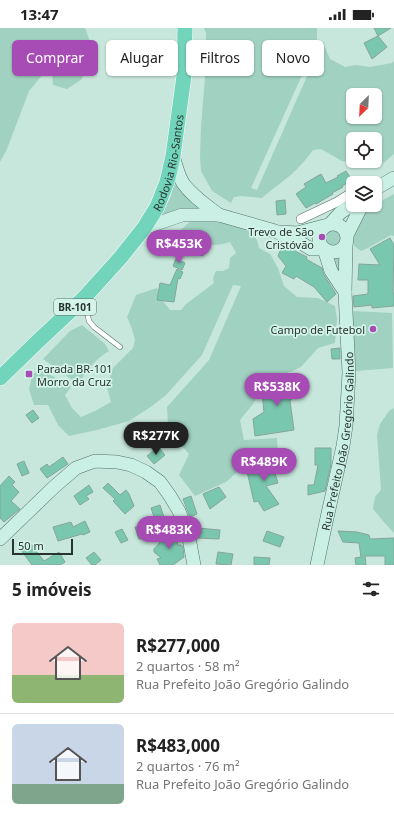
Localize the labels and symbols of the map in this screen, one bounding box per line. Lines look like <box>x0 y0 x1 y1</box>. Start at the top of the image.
north arrow <box>346 88 382 124</box>
street label: Rodovia Rio-Santos <box>149 113 186 214</box>
place label: Trevo de São Cristóvão <box>248 224 314 252</box>
pin: R$453K <box>146 230 212 264</box>
marker: Trevo de São Cristóvão <box>317 232 327 242</box>
road number: BR-101 <box>54 299 96 315</box>
place label: Campo de Futebol <box>271 322 365 337</box>
marker: Campo de Futebol <box>368 324 378 334</box>
street label: Rua Prefeito João Gregório Galindo <box>317 351 357 532</box>
place label: Parada BR-101 Morro da Cruz <box>37 361 113 389</box>
marker: Parada BR-101 Morro da Cruz <box>24 369 34 379</box>
pin: R$538K <box>244 373 310 407</box>
pin: R$277K <box>123 422 189 456</box>
pin: R$489K <box>231 448 297 482</box>
pin: R$483K <box>136 516 202 550</box>
scale bar <box>12 537 73 556</box>

